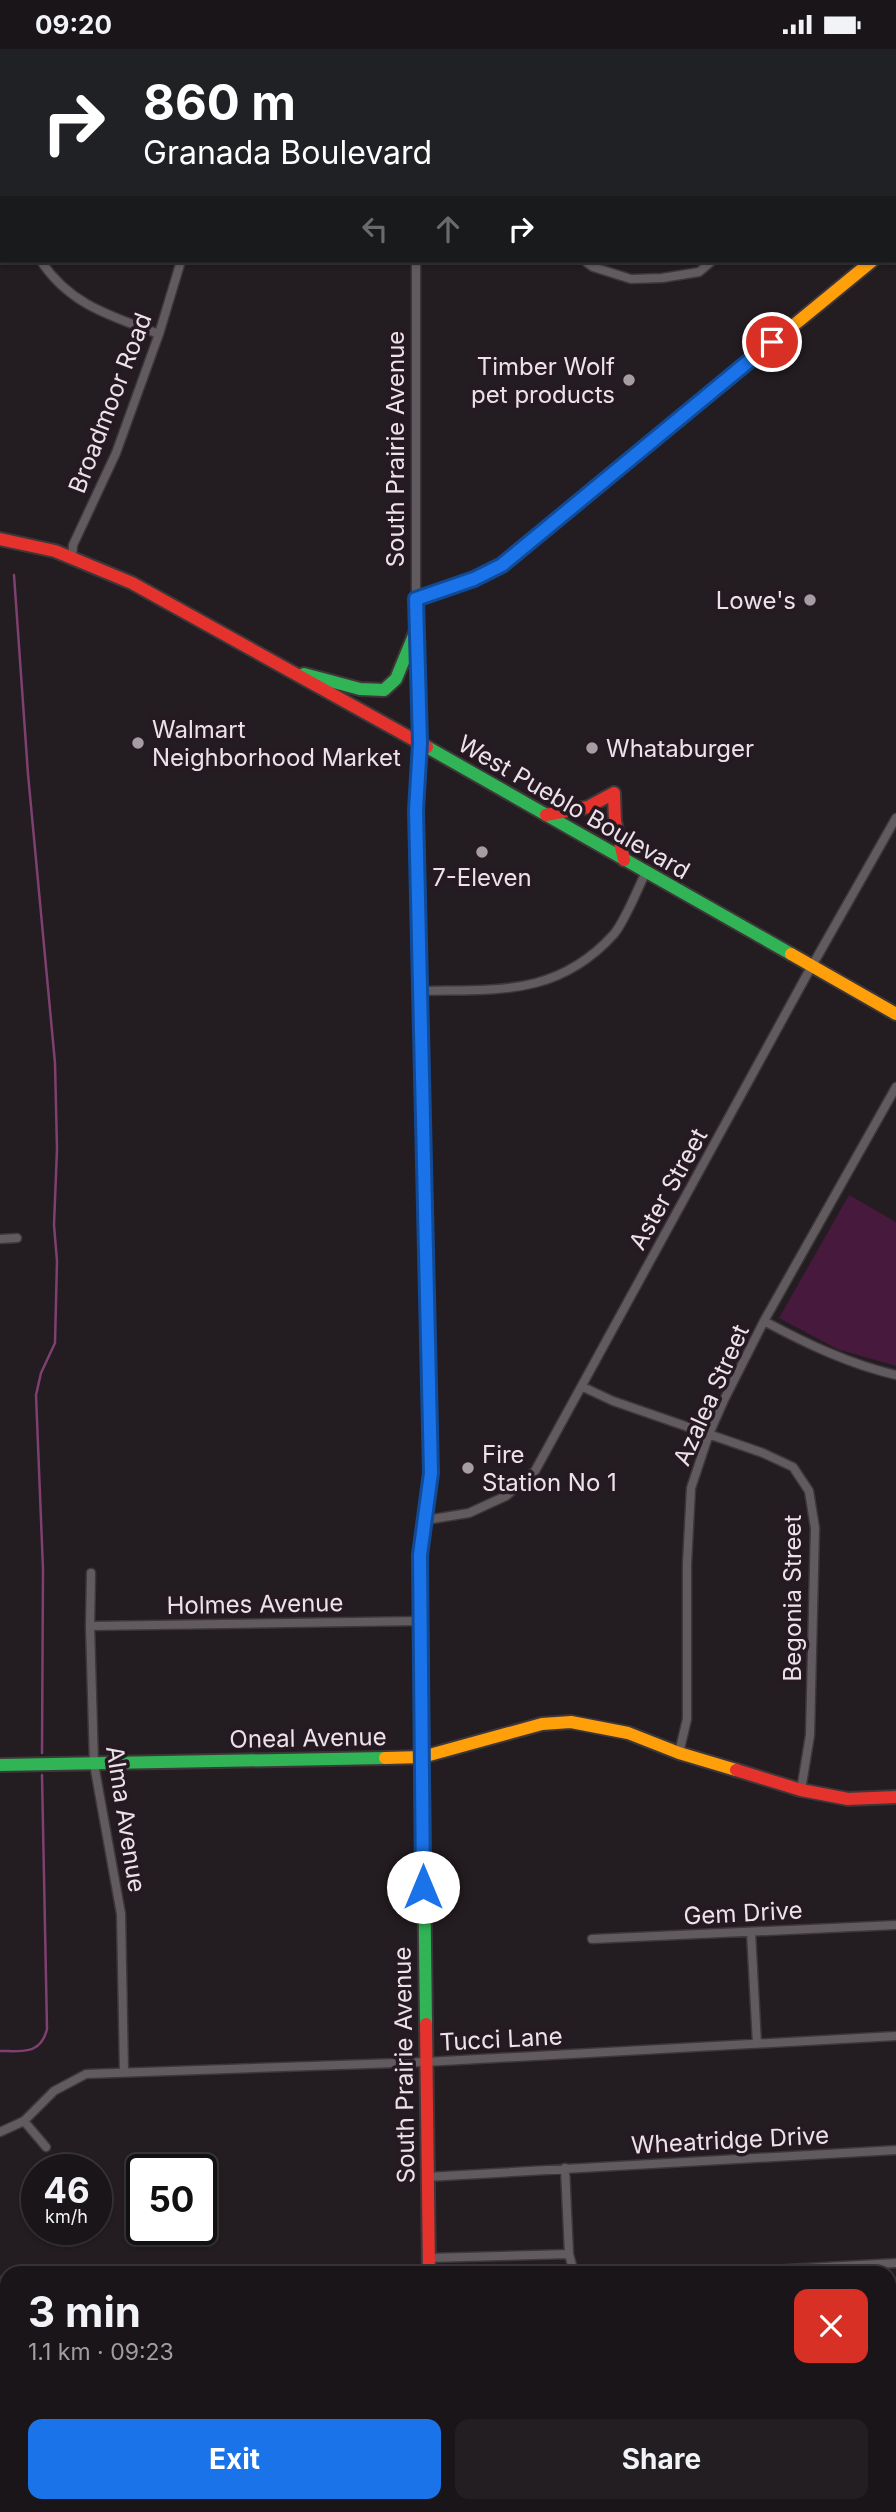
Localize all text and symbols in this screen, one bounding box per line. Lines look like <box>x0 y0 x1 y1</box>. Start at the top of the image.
text: 09:20 <box>35 9 112 40</box>
text: 860 m <box>143 73 296 132</box>
icon: right <box>28 77 119 168</box>
text: Granada Boulevard <box>143 133 432 172</box>
icon: left <box>356 210 394 248</box>
icon: ahead <box>429 210 467 248</box>
icon: right <box>502 210 540 248</box>
street label: Broadmoor Road <box>62 309 158 497</box>
pin <box>742 312 802 372</box>
icon: arrive <box>753 323 791 361</box>
street label: South Prairie Avenue <box>381 331 410 567</box>
place label: Timber Wolf pet products <box>471 352 615 409</box>
marker: Timber Wolf pet products <box>621 372 637 388</box>
place label: Lowe's <box>716 586 796 615</box>
marker: Lowe's <box>802 592 818 608</box>
place label: Walmart Neighborhood Market <box>152 715 401 772</box>
street label: West Pueblo Boulevard <box>453 729 695 885</box>
place label: Whataburger <box>606 734 754 763</box>
marker: Walmart Neighborhood Market <box>130 735 146 751</box>
marker: Whataburger <box>584 740 600 756</box>
marker: 7-Eleven <box>474 844 490 860</box>
place label: 7-Eleven <box>432 863 532 892</box>
street label: Aster Street <box>623 1123 713 1255</box>
street label: Azalea Street <box>667 1320 755 1470</box>
place label: Fire Station No 1 <box>482 1440 617 1497</box>
marker: Fire Station No 1 <box>460 1460 476 1476</box>
street label: Begonia Street <box>778 1514 807 1681</box>
street label: Holmes Avenue <box>166 1588 344 1620</box>
street label: Oneal Avenue <box>229 1722 387 1754</box>
street label: Alma Avenue <box>100 1744 152 1894</box>
position arrow <box>386 1850 460 1924</box>
street label: Gem Drive <box>683 1895 803 1931</box>
street label: South Prairie Avenue <box>387 1946 421 2184</box>
street label: Tucci Lane <box>439 2021 563 2057</box>
street label: Wheatridge Drive <box>630 2120 830 2160</box>
speed limit sign: 50 <box>126 2154 217 2245</box>
text: 46 <box>43 2169 90 2211</box>
text: km/h <box>45 2206 88 2227</box>
text: 3 min <box>28 2286 141 2337</box>
button: close <box>794 2289 868 2363</box>
text: 1.1 km · 09:23 <box>28 2338 174 2366</box>
button: Exit <box>28 2419 441 2499</box>
button: Share <box>455 2419 868 2499</box>

